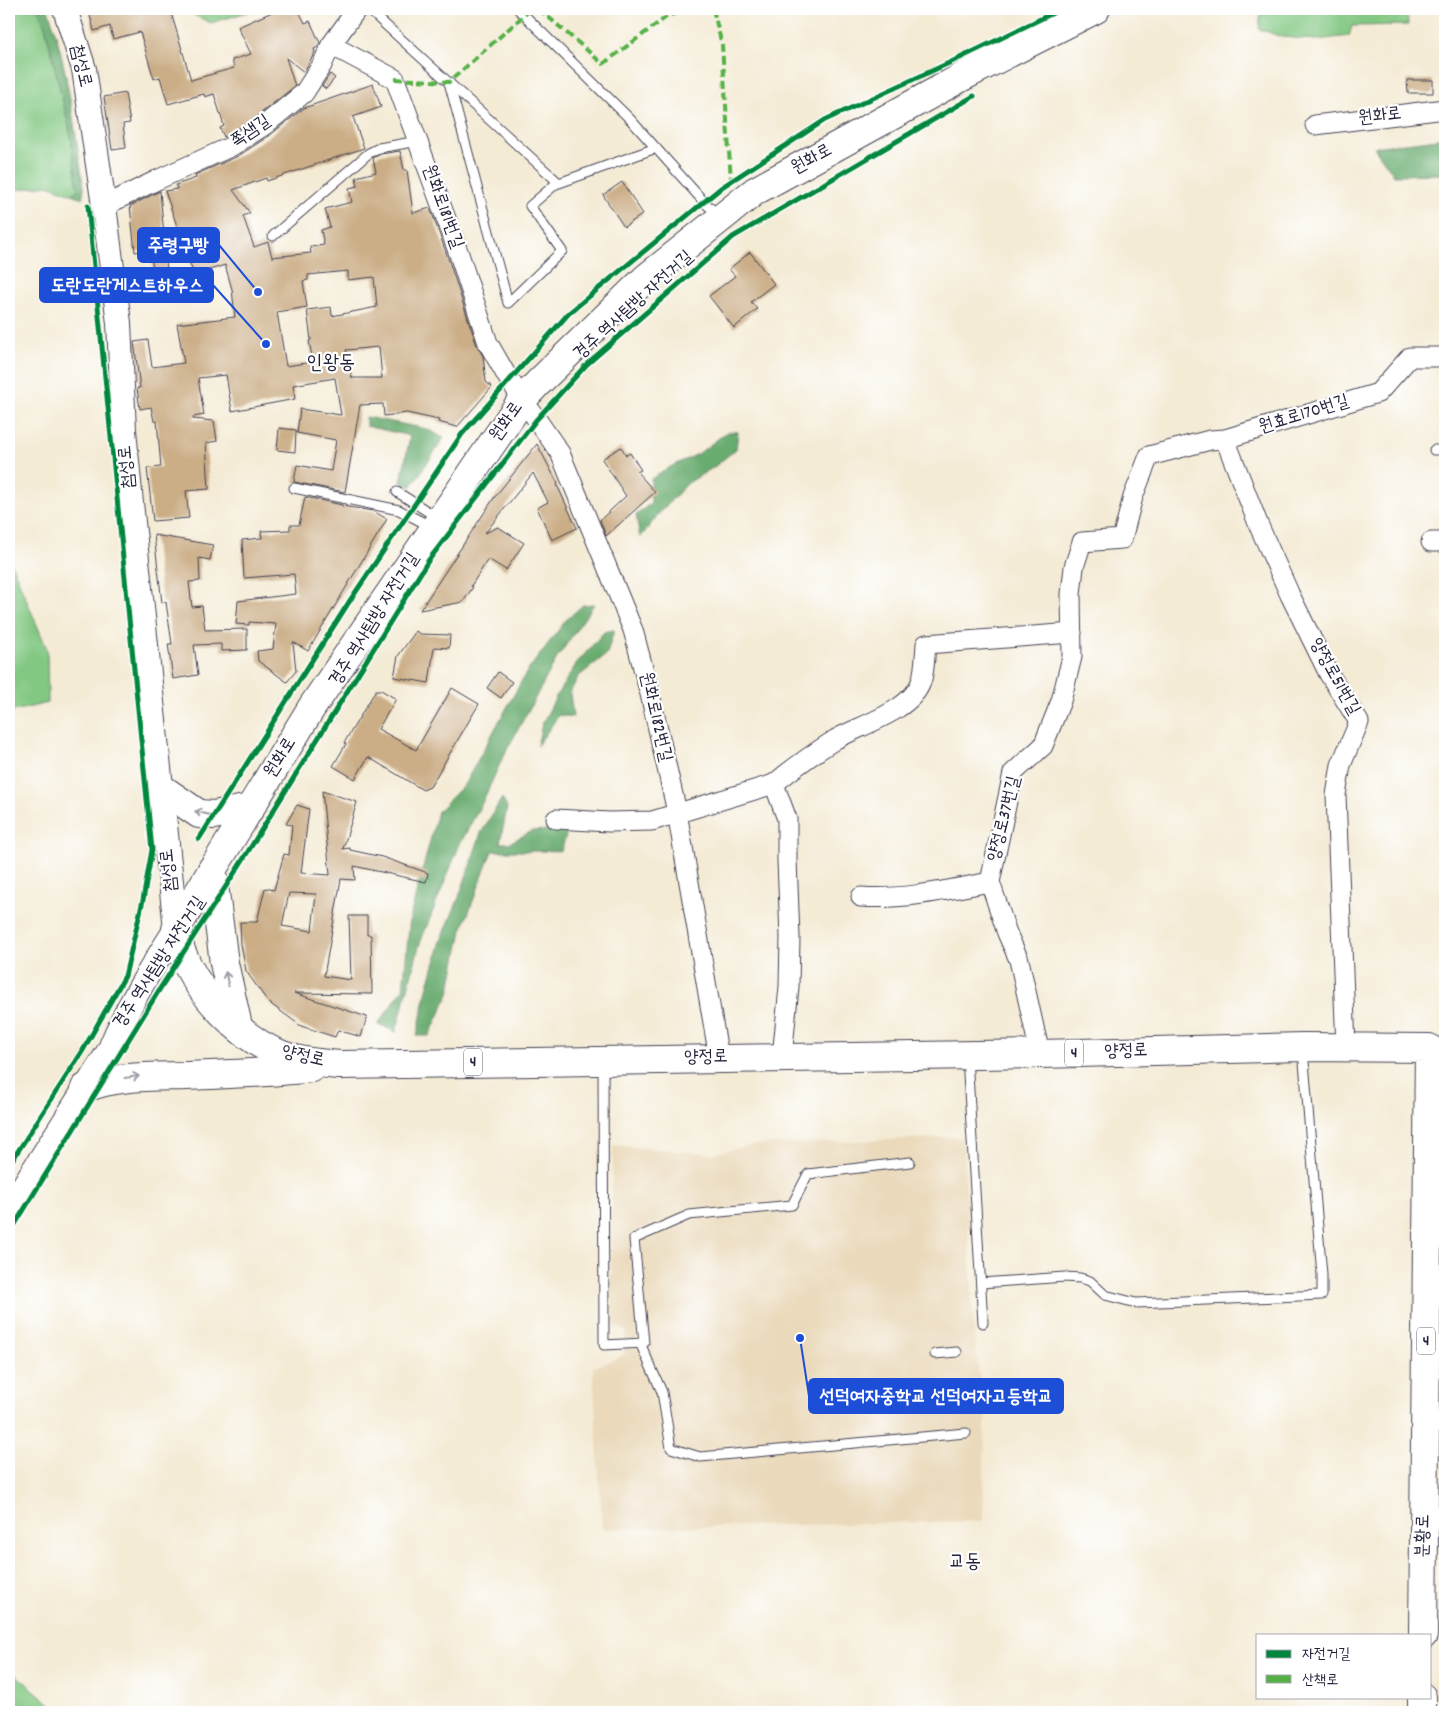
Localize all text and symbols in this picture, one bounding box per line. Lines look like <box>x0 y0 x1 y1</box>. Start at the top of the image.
street label: 첨성로 <box>63 42 97 90</box>
street label: 원화로 <box>1357 102 1403 132</box>
street label: 쪽샘길 <box>226 109 276 155</box>
street label: 원화로 <box>787 139 837 181</box>
street label: 원화로181번길 <box>415 162 469 253</box>
callout: 주령구빵 <box>138 228 219 262</box>
text: 주령구빵 <box>147 234 209 261</box>
street label: 경주 역사탐방 자전거길 <box>569 245 700 367</box>
callout: 도란도란게스트하우스 <box>40 268 213 302</box>
text: 도란도란게스트하우스 <box>51 274 203 301</box>
district label: 인왕동 <box>307 350 355 378</box>
street label: 원효로170번길 <box>1256 389 1353 441</box>
street label: 원화로 <box>484 397 530 447</box>
street label: 첨성로 <box>114 444 142 490</box>
street label: 경주 역사탐방 자전거길 <box>324 548 426 692</box>
street label: 양정로51번길 <box>1303 634 1366 721</box>
street label: 원화로182번길 <box>633 670 678 765</box>
street label: 원화로 <box>259 733 303 783</box>
street label: 양정로37번길 <box>982 773 1028 864</box>
one-way arrow <box>194 808 210 817</box>
street label: 첨성로 <box>155 847 185 893</box>
street label: 경주 역사탐방 자전거길 <box>108 892 212 1034</box>
one-way arrow <box>222 971 231 987</box>
street label: 양정로 <box>1104 1039 1148 1065</box>
street label: 양정로 <box>279 1040 327 1074</box>
road number: 4 <box>1065 1040 1083 1066</box>
street label: 양정로 <box>684 1045 728 1071</box>
road number: 4 <box>464 1048 482 1076</box>
one-way arrow <box>123 1072 139 1082</box>
road number: 4 <box>1417 1328 1435 1354</box>
callout: 선덕여자중학교 선덕여자고등학교 <box>809 1379 1063 1413</box>
text: 선덕여자중학교 선덕여자고등학교 <box>819 1385 1053 1412</box>
street label: 분황로 <box>1411 1514 1437 1558</box>
district label: 교동 <box>949 1549 981 1577</box>
legend <box>1256 1634 1432 1698</box>
text: 자전거길 <box>1302 1644 1350 1666</box>
text: 산책로 <box>1302 1670 1338 1692</box>

